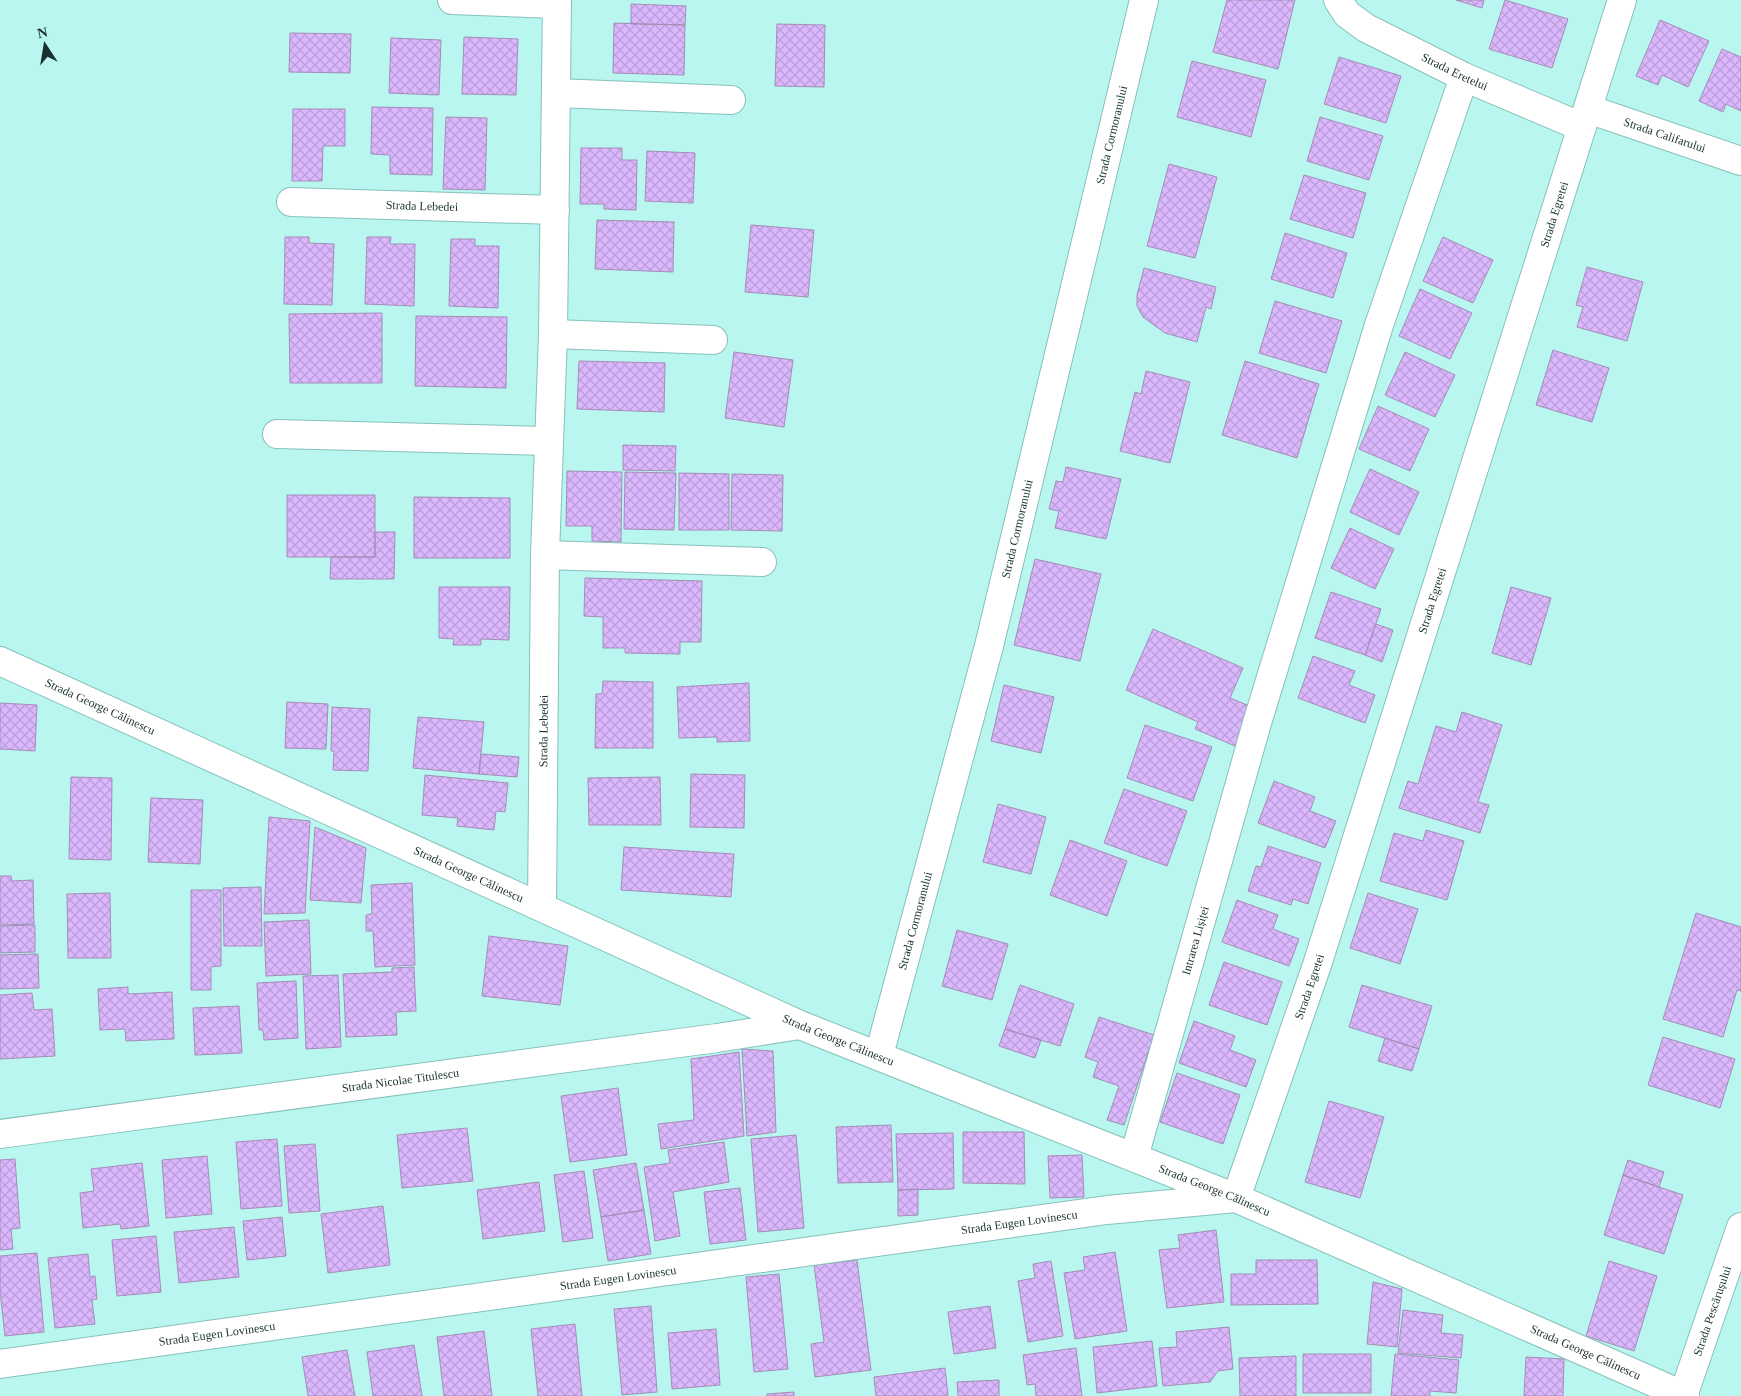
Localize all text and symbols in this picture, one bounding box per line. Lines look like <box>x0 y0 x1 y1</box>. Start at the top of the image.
north arrow <box>20 20 70 70</box>
text: N <box>36 24 49 41</box>
street label: Strada Eretelui <box>1419 50 1490 93</box>
street label: Strada Cormoranului <box>1093 84 1130 186</box>
street label: Strada Califarului <box>1622 115 1708 156</box>
street label: Strada Egretei <box>1537 179 1571 249</box>
street label: Strada Lebedei <box>386 198 459 214</box>
street label: Strada Cormoranului <box>999 477 1036 580</box>
street label: Strada Egretei <box>1415 565 1449 635</box>
street label: Strada George Călinescu <box>43 676 157 738</box>
street label: Strada Lebedei <box>536 694 551 767</box>
street label: Strada George Călinescu <box>412 843 526 905</box>
street label: Strada Cormoranului <box>895 870 935 971</box>
street label: Intrarea Lișiței <box>1179 904 1212 977</box>
street label: Strada Egretei <box>1292 951 1327 1021</box>
street label: Strada George Călinescu <box>780 1011 896 1069</box>
street label: Strada Nicolae Titulescu <box>341 1066 460 1095</box>
street label: Strada George Călinescu <box>1157 1161 1272 1219</box>
street label: Strada Eugen Lovinescu <box>960 1207 1078 1237</box>
street label: Strada Eugen Lovinescu <box>559 1263 677 1293</box>
street label: Strada Pescărușului <box>1690 1263 1734 1358</box>
street label: Strada Eugen Lovinescu <box>158 1319 276 1349</box>
street label: Strada George Călinescu <box>1528 1322 1643 1383</box>

